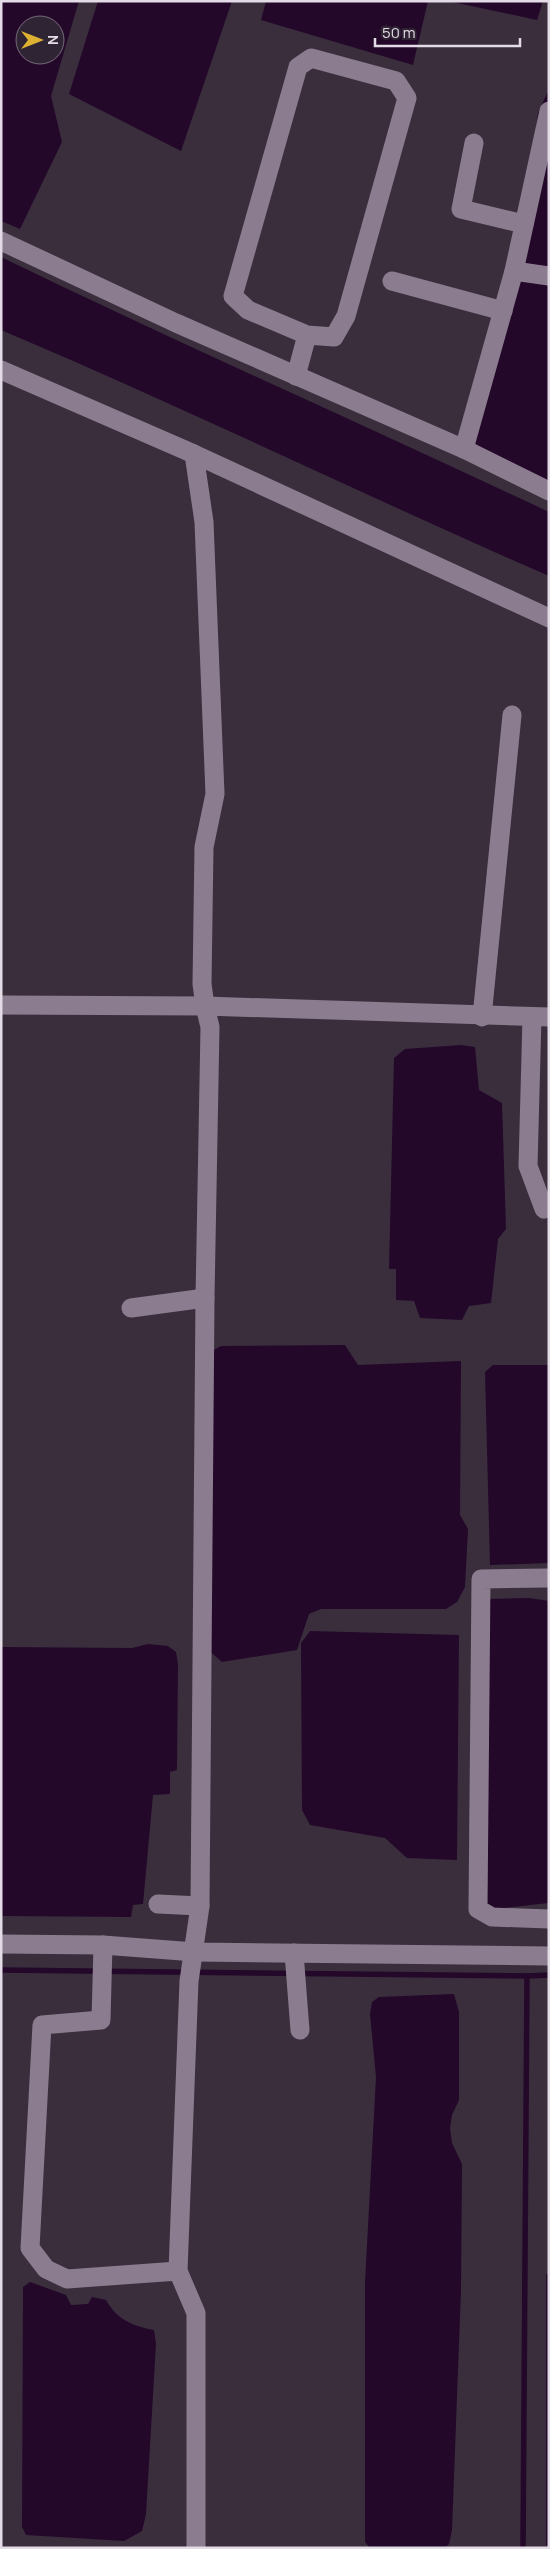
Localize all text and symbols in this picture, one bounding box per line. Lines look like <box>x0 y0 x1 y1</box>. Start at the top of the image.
north arrow <box>15 15 65 65</box>
scale bar <box>375 15 520 47</box>
text: 50 m <box>382 22 416 43</box>
text: N <box>44 35 63 45</box>

